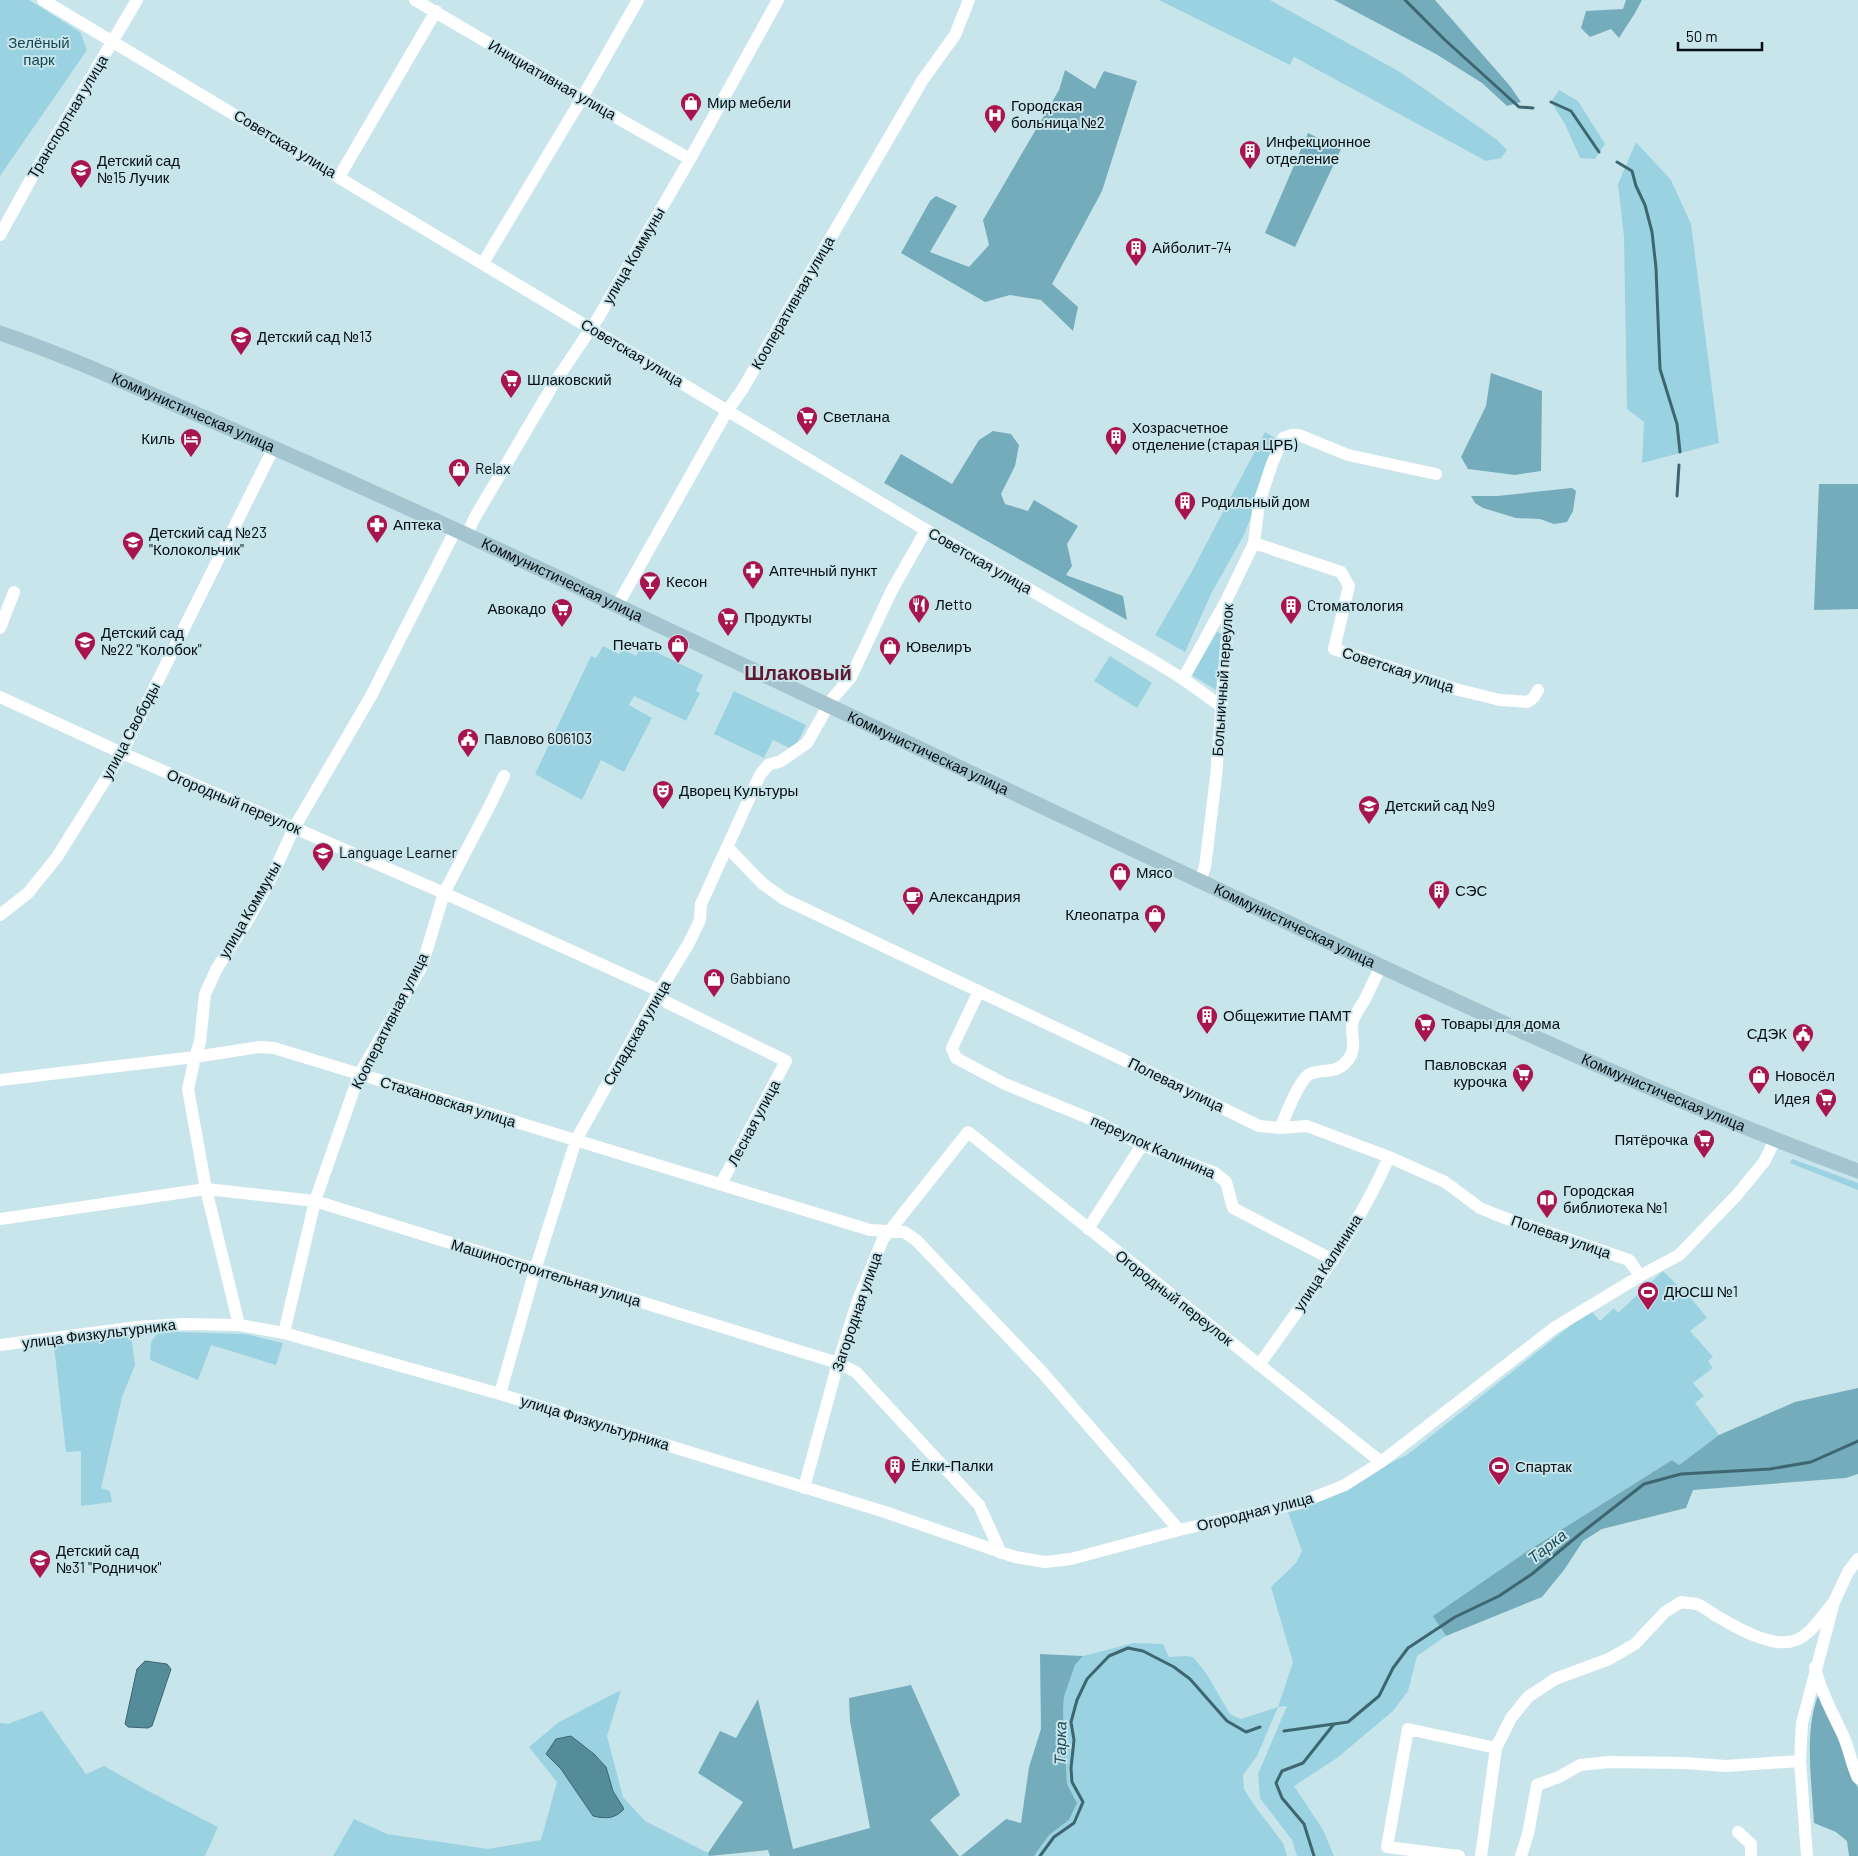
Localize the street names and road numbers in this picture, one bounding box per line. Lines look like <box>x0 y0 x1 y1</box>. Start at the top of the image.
street label: Инициативная улица <box>485 35 620 123</box>
street label: Транспортная улица <box>23 51 112 182</box>
street label: Советская улица <box>231 105 341 181</box>
street label: улица Коммуны <box>598 204 668 307</box>
street label: Кооперативная улица <box>747 232 838 372</box>
street label: Советская улица <box>578 314 688 390</box>
street label: Коммунистическая улица <box>109 368 279 455</box>
street label: Советская улица <box>925 523 1036 597</box>
street label: Коммунистическая улица <box>479 533 647 625</box>
street label: Больничный переулок <box>1208 602 1236 757</box>
street label: Советская улица <box>1340 642 1457 696</box>
street label: улица Свободы <box>97 679 163 782</box>
street label: Коммунистическая улица <box>845 706 1013 798</box>
street label: Огородный переулок <box>164 765 305 838</box>
street label: улица Коммуны <box>214 858 284 961</box>
street label: Коммунистическая улица <box>1211 879 1379 971</box>
street label: Кооперативная улица <box>347 949 432 1092</box>
street label: Складская улица <box>599 976 674 1088</box>
street label: Коммунистическая улица <box>1579 1049 1749 1135</box>
street label: Полевая улица <box>1126 1053 1228 1115</box>
street label: Стахановская улица <box>378 1072 519 1130</box>
street label: Лесная улица <box>723 1076 784 1169</box>
street label: переулок Калинина <box>1088 1111 1219 1182</box>
street label: улица Калинина <box>1289 1210 1365 1314</box>
street label: Полевая улица <box>1509 1211 1614 1262</box>
street label: Машиностроительная улица <box>449 1235 644 1310</box>
street label: Огородный переулок <box>1112 1246 1238 1349</box>
street label: Загородная улица <box>827 1249 885 1374</box>
street label: улица Физкультурника <box>21 1315 177 1351</box>
street label: улица Физкультурника <box>519 1391 673 1453</box>
street label: Огородная улица <box>1195 1488 1315 1534</box>

